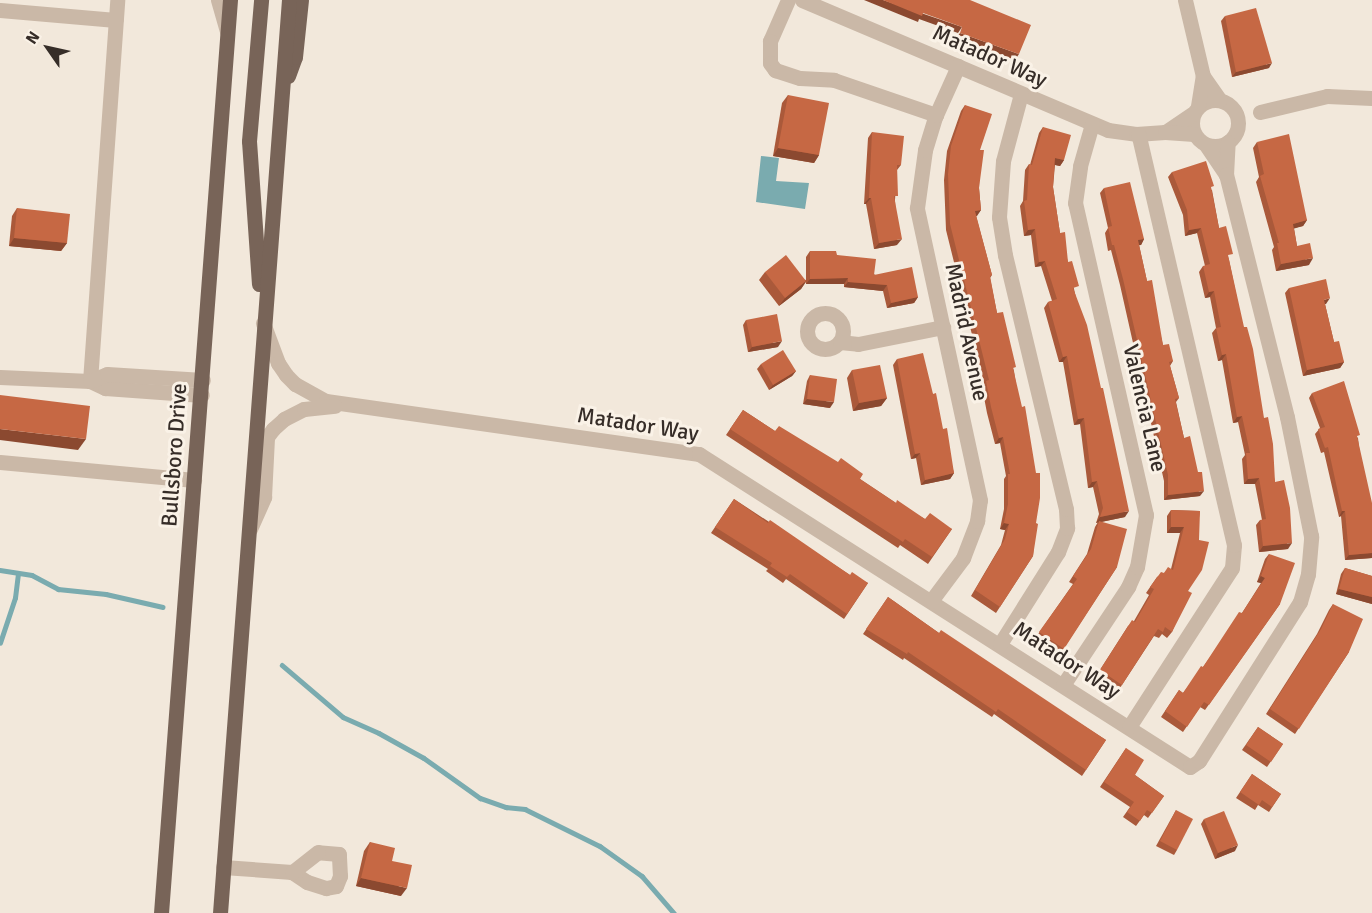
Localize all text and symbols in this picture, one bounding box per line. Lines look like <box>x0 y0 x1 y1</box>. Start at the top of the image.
north arrow <box>18 18 78 78</box>
street label: Matador Way <box>929 19 1051 93</box>
text: N <box>22 28 44 48</box>
street label: Madrid Avenue <box>940 261 994 403</box>
street label: Valencia Lane <box>1117 342 1173 474</box>
street label: Bullsboro Drive <box>156 382 192 528</box>
street label: Matador Way <box>575 401 701 447</box>
street label: Matador Way <box>1008 616 1126 704</box>

